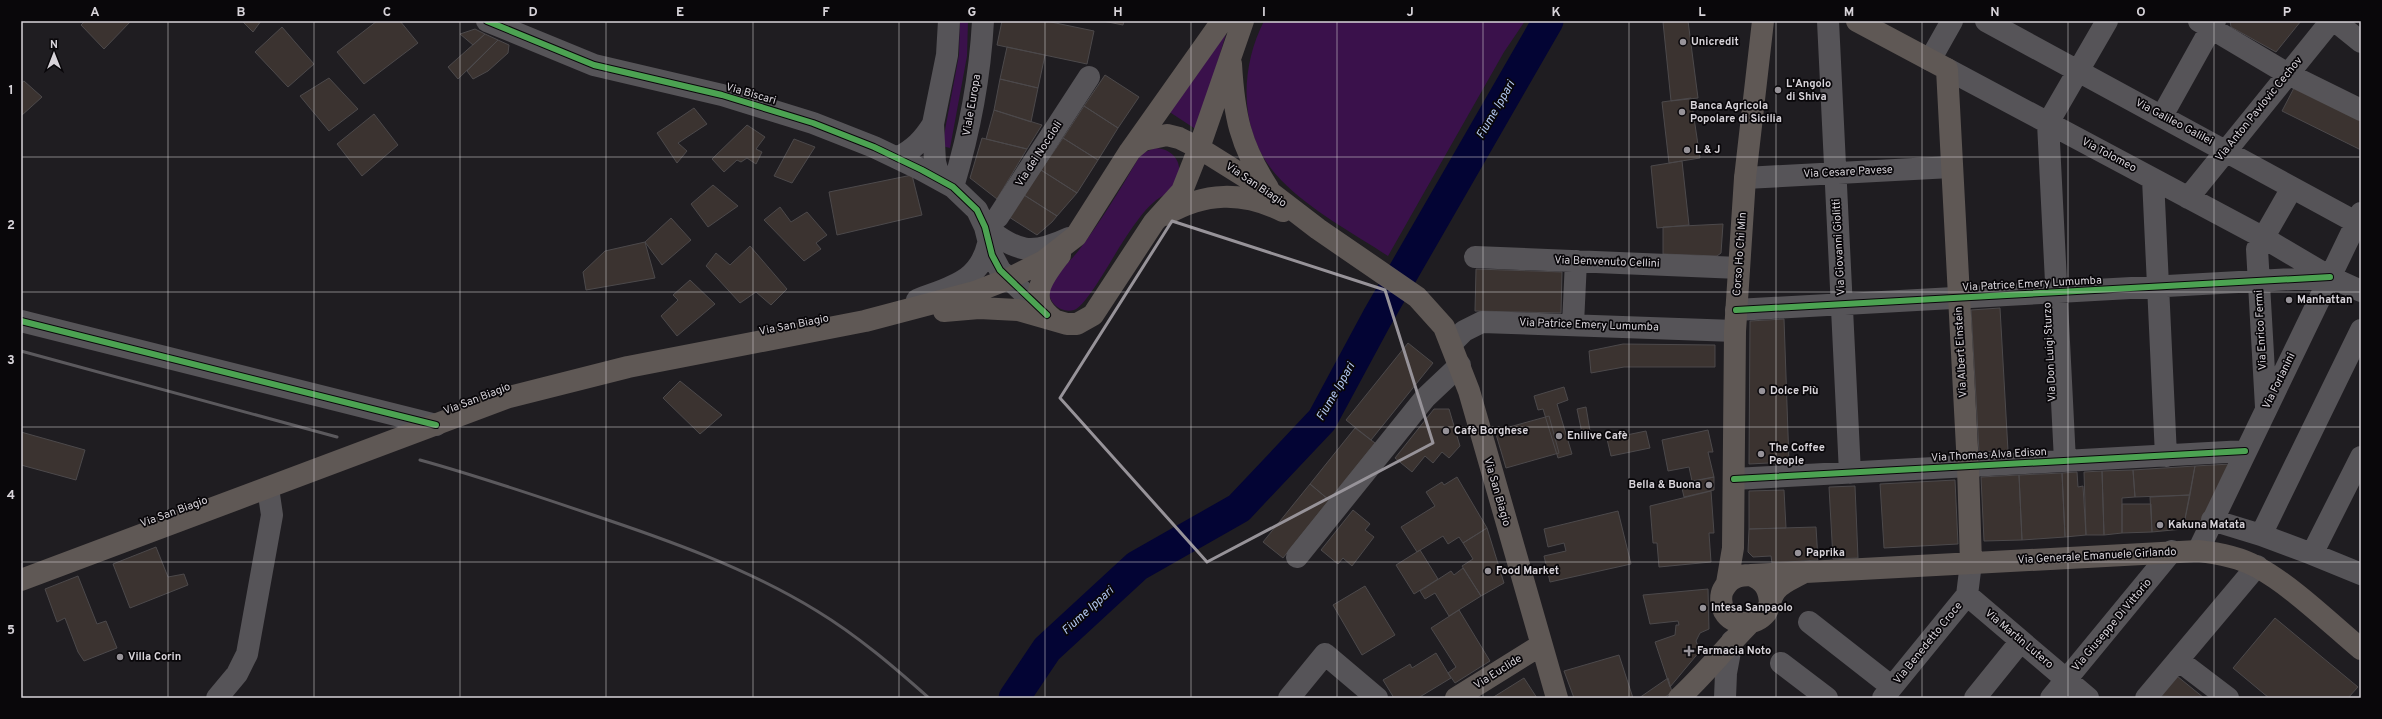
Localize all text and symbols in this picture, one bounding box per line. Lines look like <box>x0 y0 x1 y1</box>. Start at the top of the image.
text: A <box>90 5 100 21</box>
text: B <box>237 5 246 21</box>
text: C <box>383 5 391 21</box>
text: D <box>528 5 538 21</box>
text: E <box>676 5 684 21</box>
text: F <box>822 5 830 21</box>
text: G <box>968 5 977 21</box>
text: H <box>1113 5 1123 21</box>
text: I <box>1262 5 1266 21</box>
text: J <box>1406 5 1414 21</box>
text: K <box>1551 5 1561 21</box>
text: L <box>1698 5 1706 21</box>
text: M <box>1844 5 1854 21</box>
text: N <box>1990 5 2000 21</box>
text: O <box>2136 5 2146 21</box>
text: P <box>2283 5 2292 21</box>
north arrow <box>34 34 74 74</box>
place label: Unicredit <box>1691 35 1739 49</box>
marker: Unicredit <box>1678 37 1688 47</box>
text: N <box>50 38 58 52</box>
street label: Via Anton Pavlovic Cechov <box>2212 54 2306 164</box>
street label: Viale Europa <box>960 73 984 137</box>
water label: Fiume Ippari <box>1473 77 1520 142</box>
place label: L'Angolo di Shiva <box>1786 77 1831 104</box>
street label: Via Biscari <box>724 80 778 108</box>
text: 1 <box>8 83 14 99</box>
marker: L'Angolo di Shiva <box>1773 85 1783 95</box>
street label: Via Galileo Galilei <box>2133 96 2215 148</box>
place label: Banca Agricola Popolare di Sicilia <box>1690 99 1782 126</box>
marker: Banca Agricola Popolare di Sicilia <box>1677 107 1687 117</box>
street label: Via dei Noccioli <box>1013 118 1065 190</box>
street label: Via Tolomeo <box>2079 135 2139 175</box>
place label: L & J <box>1695 143 1720 157</box>
marker: L & J <box>1682 145 1692 155</box>
street label: Via San Biagio <box>1223 159 1289 211</box>
street label: Via Cesare Pavese <box>1803 163 1893 181</box>
street label: Via Giovanni Giolitti <box>1829 198 1849 296</box>
street label: Corso Ho Chi Min <box>1730 212 1750 296</box>
text: 2 <box>7 218 15 234</box>
street label: Via Benvenuto Cellini <box>1554 253 1660 271</box>
street label: Via Patrice Emery Lumumba <box>1962 273 2102 295</box>
street label: Via Enrico Fermi <box>2252 290 2270 370</box>
place label: Manhattan <box>2297 293 2352 307</box>
marker: Manhattan <box>2284 295 2294 305</box>
street label: Via Don Luigi Sturzo <box>2040 302 2060 402</box>
street label: Via Albert Einstein <box>1952 306 1970 398</box>
street label: Via San Biagio <box>758 311 830 339</box>
street label: Via Patrice Emery Lumumba <box>1519 316 1659 334</box>
street label: Via Forlanini <box>2259 351 2299 411</box>
text: 3 <box>7 353 15 369</box>
water label: Fiume Ippari <box>1313 359 1360 424</box>
street label: Via San Biagio <box>441 380 513 418</box>
place label: Dolce Più <box>1770 384 1819 398</box>
marker: Dolce Più <box>1757 386 1767 396</box>
place label: Cafè Borghese <box>1454 424 1528 438</box>
marker: Cafè Borghese <box>1441 426 1451 436</box>
place label: Enilive Cafè <box>1567 429 1628 443</box>
marker: Enilive Cafè <box>1554 431 1564 441</box>
place label: The Coffee People <box>1769 441 1825 468</box>
street label: Via Thomas Alva Edison <box>1931 445 2047 465</box>
marker: The Coffee People <box>1756 449 1766 459</box>
street label: Via San Biagio <box>1481 456 1513 528</box>
place label: Bella & Buona <box>1629 478 1701 492</box>
marker: Bella & Buona <box>1704 480 1714 490</box>
text: 4 <box>7 488 15 504</box>
street label: Via San Biagio <box>138 493 210 531</box>
place label: Kakuna Matata <box>2168 518 2245 532</box>
marker: Kakuna Matata <box>2155 520 2165 530</box>
street label: Via Generale Emanuele Girlando <box>2017 545 2177 567</box>
place label: Paprika <box>1806 546 1845 560</box>
marker: Paprika <box>1793 548 1803 558</box>
place label: Food Market <box>1496 564 1559 578</box>
marker: Food Market <box>1483 566 1493 576</box>
street label: Via Giuseppe Di Vittorio <box>2069 576 2155 674</box>
water label: Fiume Ippari <box>1059 583 1118 639</box>
street label: Via Benedetto Croce <box>1891 599 1966 687</box>
place label: Intesa Sanpaolo <box>1711 601 1793 615</box>
marker: Intesa Sanpaolo <box>1698 603 1708 613</box>
street label: Via Martin Lutero <box>1982 606 2056 672</box>
text: 5 <box>7 623 15 639</box>
place label: Farmacia Noto <box>1697 644 1771 658</box>
marker: Farmacia Noto <box>1684 646 1694 656</box>
place label: Villa Corin <box>128 650 181 664</box>
marker: Villa Corin <box>115 652 125 662</box>
street label: Via Euclide <box>1471 652 1525 692</box>

